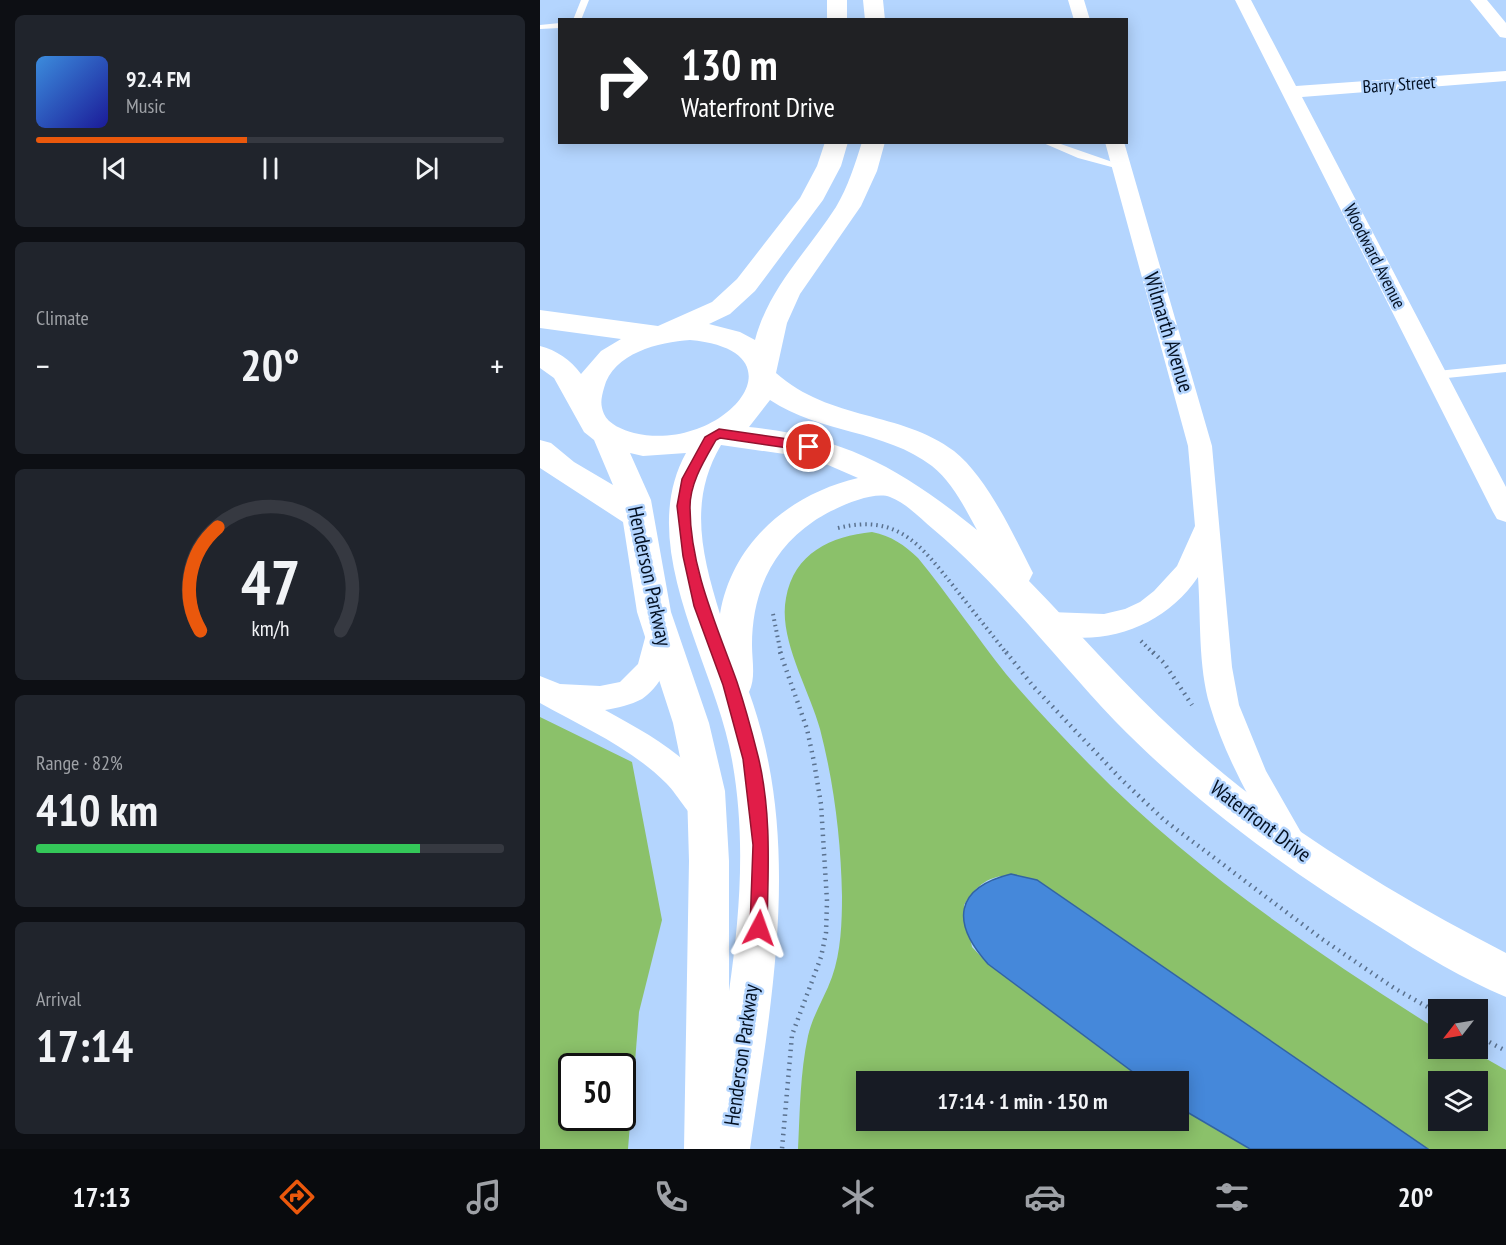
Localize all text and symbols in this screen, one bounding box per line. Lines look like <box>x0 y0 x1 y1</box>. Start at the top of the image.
text: 130 m <box>681 37 778 92</box>
icon: right <box>582 42 660 120</box>
text: 92.4 FM <box>126 65 191 93</box>
street label: Barry Street <box>1362 70 1436 98</box>
text: Waterfront Drive <box>681 90 835 124</box>
text: Music <box>126 93 166 119</box>
icon: previous <box>98 152 131 185</box>
icon: pause <box>254 152 287 185</box>
icon: next <box>410 152 443 185</box>
street label: Woodward Avenue <box>1339 200 1411 312</box>
street label: Wilmarth Avenue <box>1138 269 1200 395</box>
text: Climate <box>36 305 89 331</box>
text: 20° <box>240 335 300 393</box>
text: − <box>36 344 50 387</box>
text: + <box>490 344 504 387</box>
pin <box>783 421 834 472</box>
icon: arrive <box>792 430 825 463</box>
street label: Henderson Parkway <box>622 504 678 649</box>
text: 47 <box>240 542 300 623</box>
text: km/h <box>251 615 289 643</box>
text: Range · 82% <box>36 750 123 776</box>
street label: Waterfront Drive <box>1205 774 1317 868</box>
text: 410 km <box>36 780 158 838</box>
position arrow <box>727 896 791 960</box>
street label: Henderson Parkway <box>718 983 764 1127</box>
text: Arrival <box>36 986 81 1012</box>
north arrow <box>1428 999 1488 1059</box>
map controls <box>1428 999 1488 1131</box>
text: 17:14 <box>36 1016 133 1074</box>
speed limit sign: 50 <box>558 1053 636 1131</box>
button: layers <box>1428 1071 1488 1131</box>
text: 17:14 · 1 min · 150 m <box>937 1087 1108 1115</box>
icon: directions <box>276 1176 318 1218</box>
icon: music <box>463 1176 505 1218</box>
icon: phone <box>650 1176 692 1218</box>
icon: climate <box>837 1176 879 1218</box>
icon: car <box>1024 1176 1066 1218</box>
icon: filters <box>1211 1176 1253 1218</box>
text: 17:13 <box>72 1180 131 1214</box>
text: 20° <box>1398 1180 1433 1214</box>

